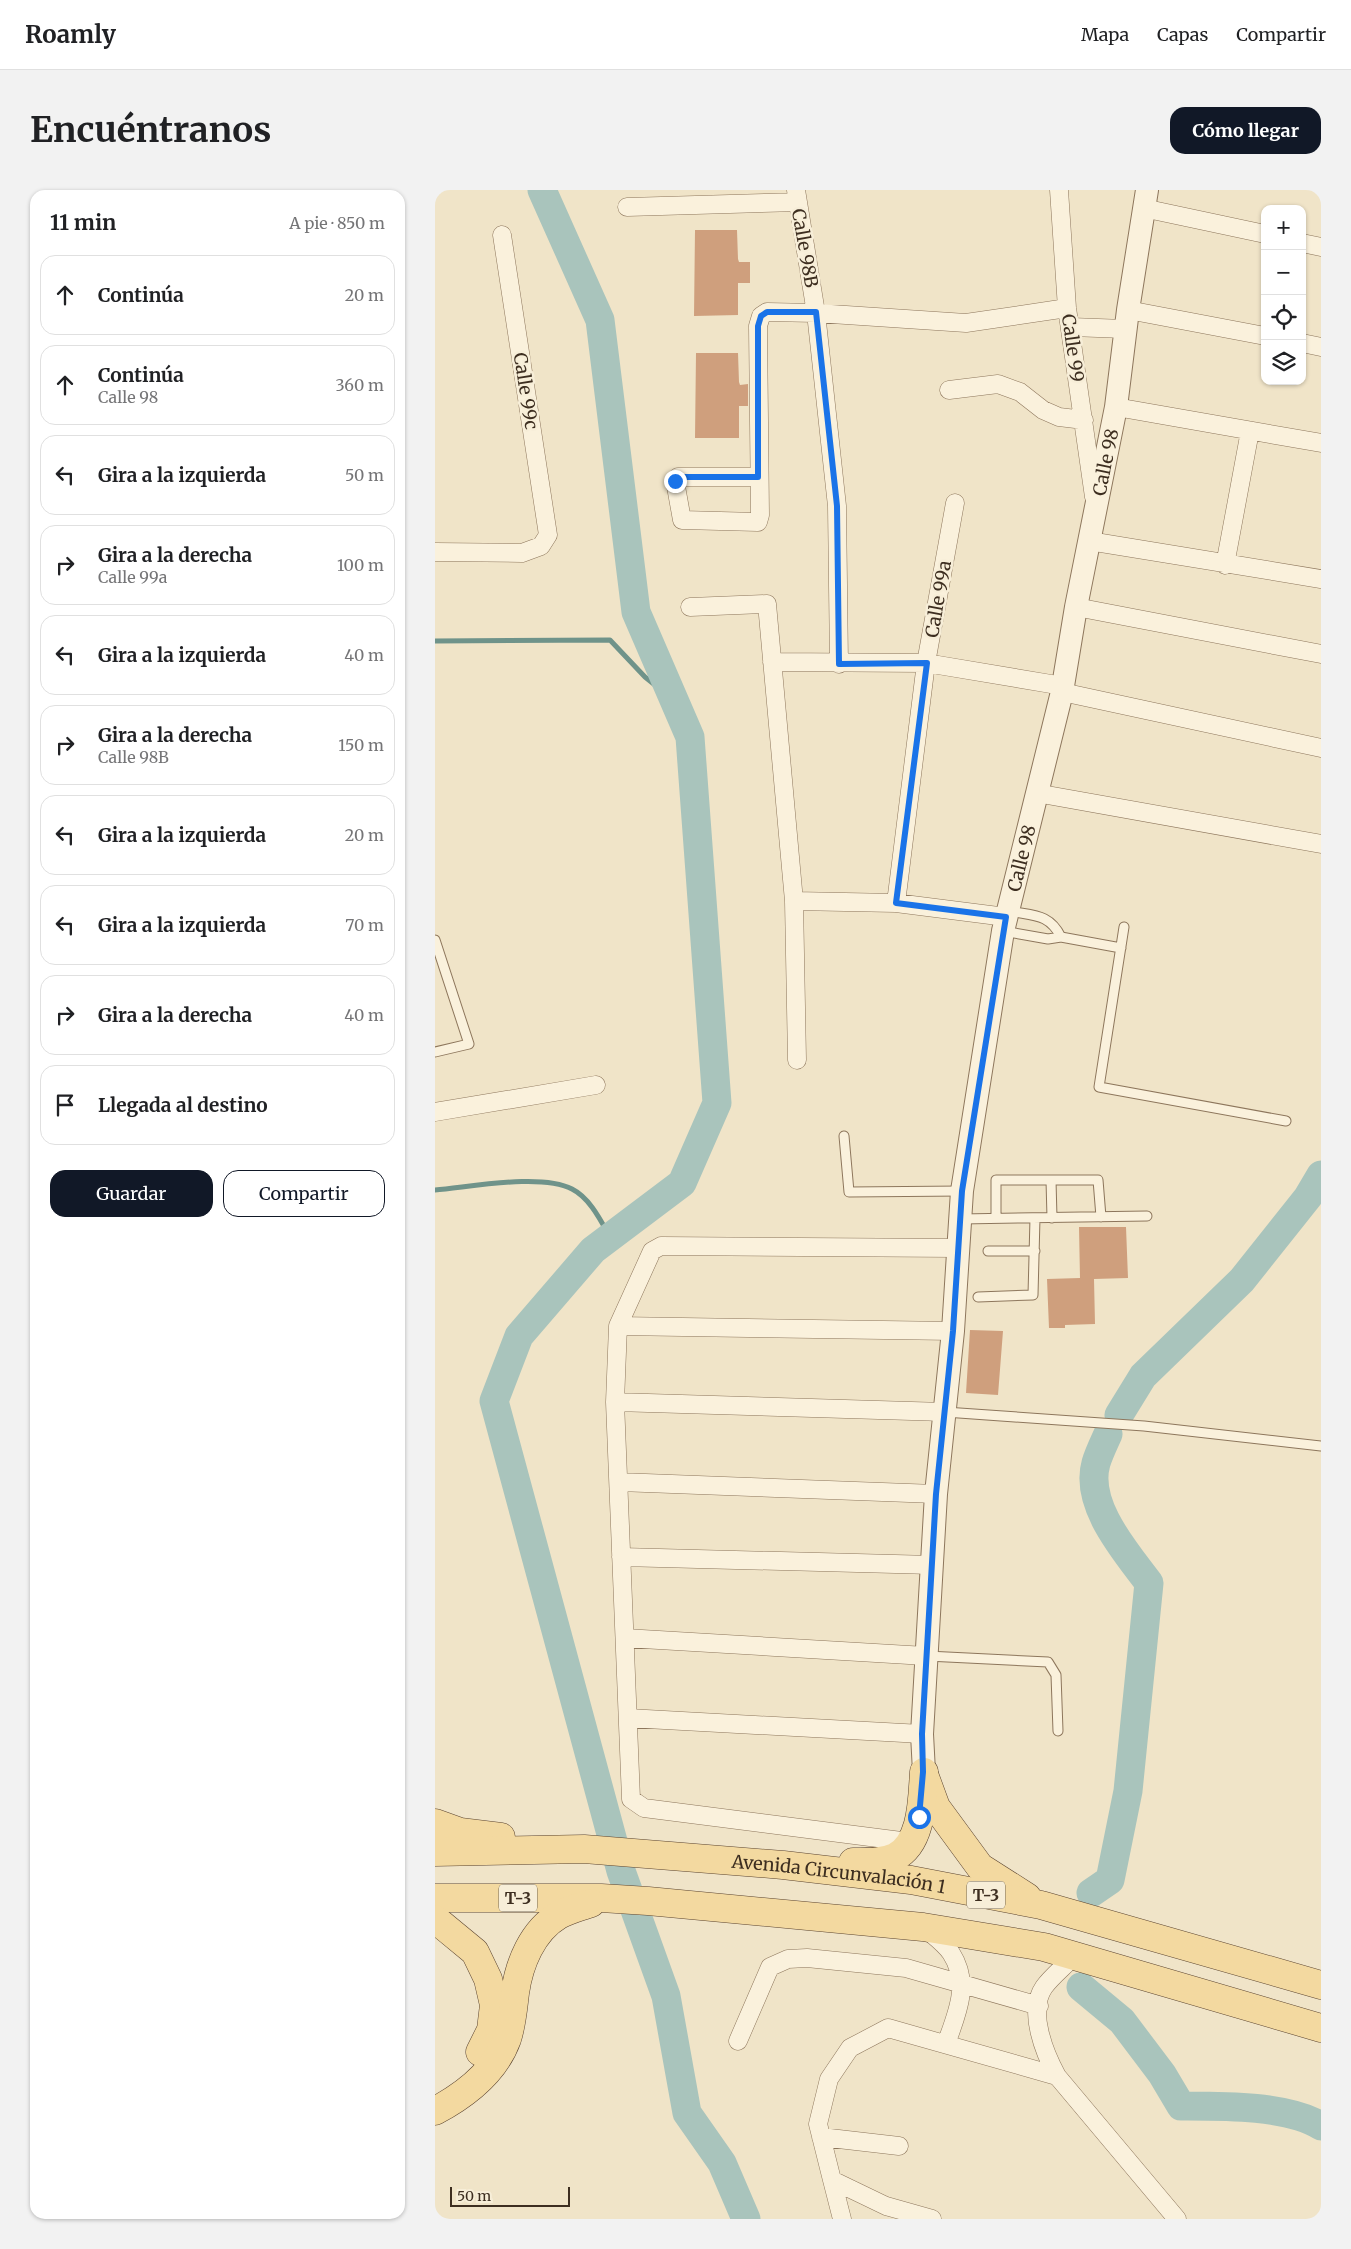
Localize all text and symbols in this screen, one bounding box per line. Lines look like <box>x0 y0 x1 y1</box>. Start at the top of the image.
text: Roamly <box>25 19 116 50</box>
text: Mapa <box>1081 23 1129 46</box>
text: Capas <box>1157 23 1208 46</box>
text: Compartir <box>1236 23 1326 46</box>
button: Cómo llegar <box>1170 107 1321 154</box>
text: Encuéntranos <box>30 108 271 152</box>
map controls <box>1261 205 1306 385</box>
button: + <box>1261 205 1306 250</box>
street label: Calle 98B <box>787 207 823 289</box>
text: 11 min <box>50 209 116 236</box>
text: A pie · 850 m <box>289 213 385 233</box>
button: − <box>1261 250 1306 295</box>
icon: ahead <box>51 281 79 309</box>
text: Continúa <box>98 283 184 307</box>
text: 20 m <box>345 285 384 305</box>
button: locate <box>1261 295 1306 340</box>
street label: Calle 99 <box>1057 313 1089 383</box>
button: layers <box>1261 340 1306 385</box>
street label: Calle 99c <box>509 351 543 431</box>
text: Continúa <box>98 363 184 387</box>
icon: ahead <box>51 371 79 399</box>
text: 360 m <box>335 375 384 395</box>
text: Calle 98 <box>98 387 158 407</box>
street label: Calle 98 <box>1087 427 1123 498</box>
icon: left <box>51 461 79 489</box>
text: Gira a la izquierda <box>98 463 266 487</box>
text: 50 m <box>345 465 384 485</box>
route end <box>664 470 687 493</box>
text: Gira a la derecha <box>98 543 252 567</box>
icon: right <box>51 551 79 579</box>
text: 100 m <box>337 555 384 575</box>
street label: Calle 99a <box>920 558 956 639</box>
text: Calle 99a <box>98 567 167 587</box>
icon: left <box>51 641 79 669</box>
text: Gira a la izquierda <box>98 643 266 667</box>
text: 40 m <box>344 645 384 665</box>
text: Gira a la derecha <box>98 723 252 747</box>
icon: right <box>51 731 79 759</box>
text: 150 m <box>338 735 384 755</box>
text: Calle 98B <box>98 747 169 767</box>
icon: left <box>51 821 79 849</box>
street label: Calle 98 <box>1002 822 1040 894</box>
text: Gira a la izquierda <box>98 823 266 847</box>
text: 20 m <box>345 825 384 845</box>
icon: left <box>51 911 79 939</box>
text: Gira a la izquierda <box>98 913 266 937</box>
text: 70 m <box>345 915 384 935</box>
icon: right <box>51 1001 79 1029</box>
text: Gira a la derecha <box>98 1003 252 1027</box>
text: 40 m <box>344 1005 384 1025</box>
icon: arrive <box>51 1091 79 1119</box>
text: Llegada al destino <box>98 1093 268 1117</box>
button: Guardar <box>50 1170 213 1217</box>
button: Compartir <box>223 1170 385 1217</box>
route start <box>908 1806 931 1829</box>
street label: Avenida Circunvalación 1 <box>730 1849 948 1898</box>
road number: T-3 <box>967 1882 1005 1908</box>
road number: T-3 <box>499 1885 537 1912</box>
scale bar <box>450 2184 570 2207</box>
text: 50 m <box>457 2187 491 2205</box>

